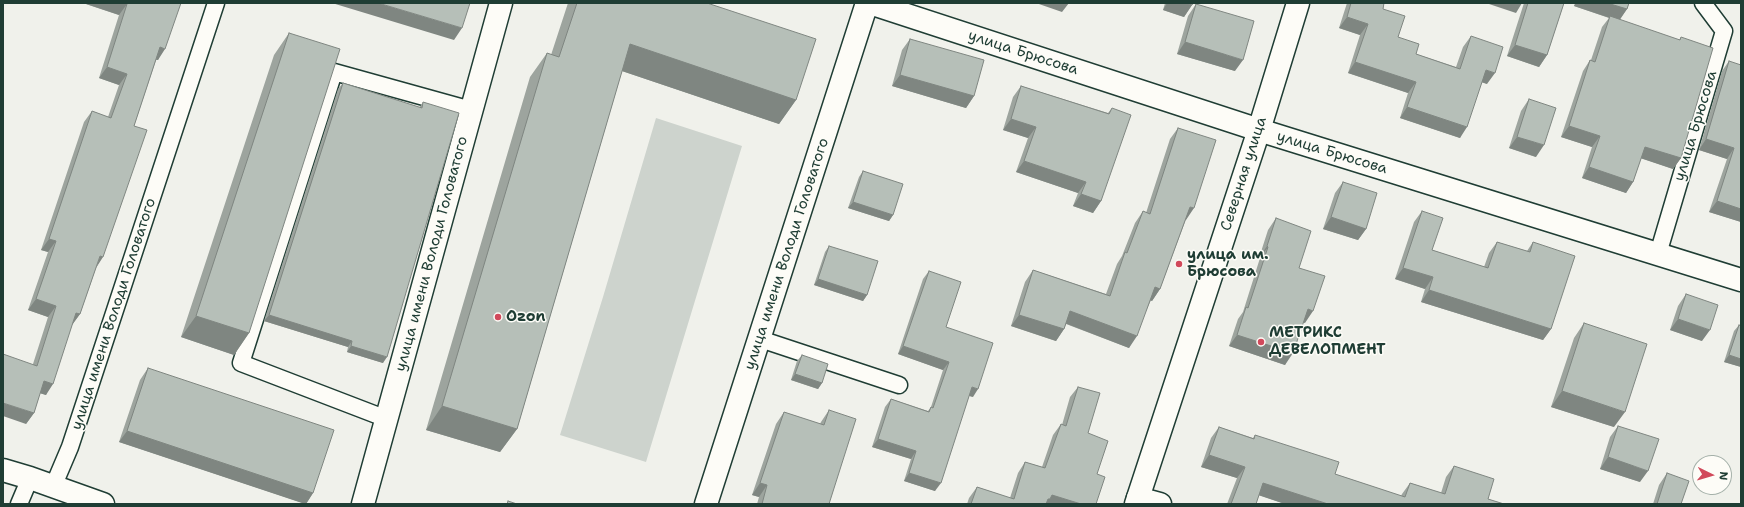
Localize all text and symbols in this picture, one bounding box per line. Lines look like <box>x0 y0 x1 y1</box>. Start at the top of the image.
street label: улица Брюсова <box>966 27 1080 79</box>
street label: улица Брюсова <box>1671 69 1721 183</box>
street label: Северная улица <box>1217 115 1271 233</box>
street label: улица Брюсова <box>1275 128 1389 178</box>
street label: улица имени Володи Головатого <box>392 134 472 374</box>
street label: улица имени Володи Головатого <box>741 136 833 372</box>
street label: улица имени Володи Головатого <box>68 196 160 432</box>
place label: улица им. Брюсова <box>1187 246 1269 281</box>
marker: улица им. Брюсова <box>1174 259 1184 269</box>
place label: Ozon <box>506 308 546 326</box>
marker: Ozon <box>493 312 503 322</box>
place label: МЕТРИКС ДЕВЕЛОПМЕНТ <box>1269 324 1386 359</box>
marker: МЕТРИКС ДЕВЕЛОПМЕНТ <box>1256 337 1266 347</box>
north arrow <box>1692 455 1732 495</box>
text: N <box>1716 471 1731 481</box>

